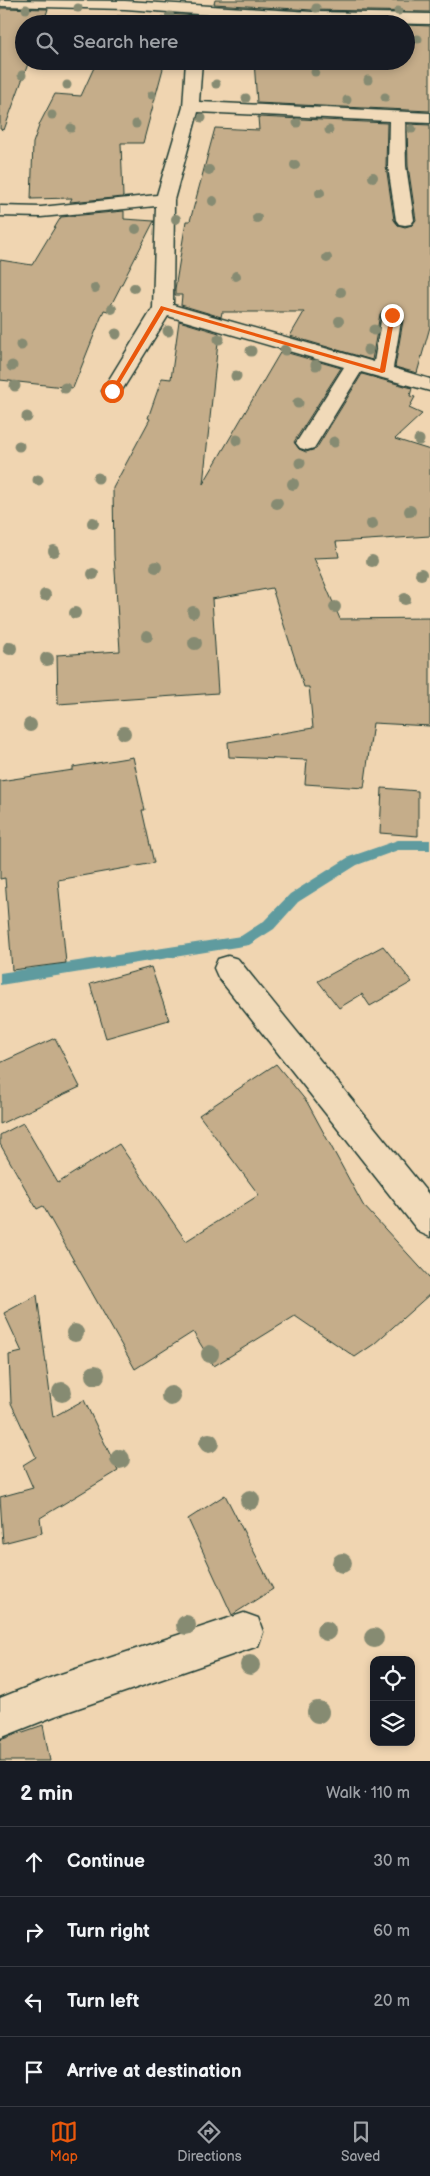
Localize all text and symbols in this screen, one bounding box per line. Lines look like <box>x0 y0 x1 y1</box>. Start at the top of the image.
search box <box>15 15 415 70</box>
icon: search <box>33 29 61 57</box>
text: Search here <box>73 31 178 54</box>
route end <box>381 304 404 327</box>
route start <box>101 380 124 403</box>
map controls <box>370 1656 415 1746</box>
button: locate <box>370 1656 415 1701</box>
button: layers <box>370 1701 415 1746</box>
text: 2 min <box>20 1781 73 1806</box>
text: Walk · 110 m <box>326 1784 410 1803</box>
icon: ahead <box>20 1848 48 1876</box>
text: Continue <box>67 1850 145 1873</box>
text: 30 m <box>373 1852 410 1871</box>
icon: right <box>20 1918 48 1946</box>
text: Turn right <box>67 1920 150 1943</box>
text: 60 m <box>373 1922 410 1941</box>
icon: left <box>20 1988 48 2016</box>
text: Turn left <box>67 1990 139 2013</box>
text: 20 m <box>374 1992 410 2011</box>
icon: arrive <box>20 2058 48 2086</box>
text: Arrive at destination <box>67 2060 242 2083</box>
tab: Map <box>50 2118 78 2165</box>
tab: Directions <box>177 2118 242 2165</box>
tab: Saved <box>341 2118 380 2165</box>

